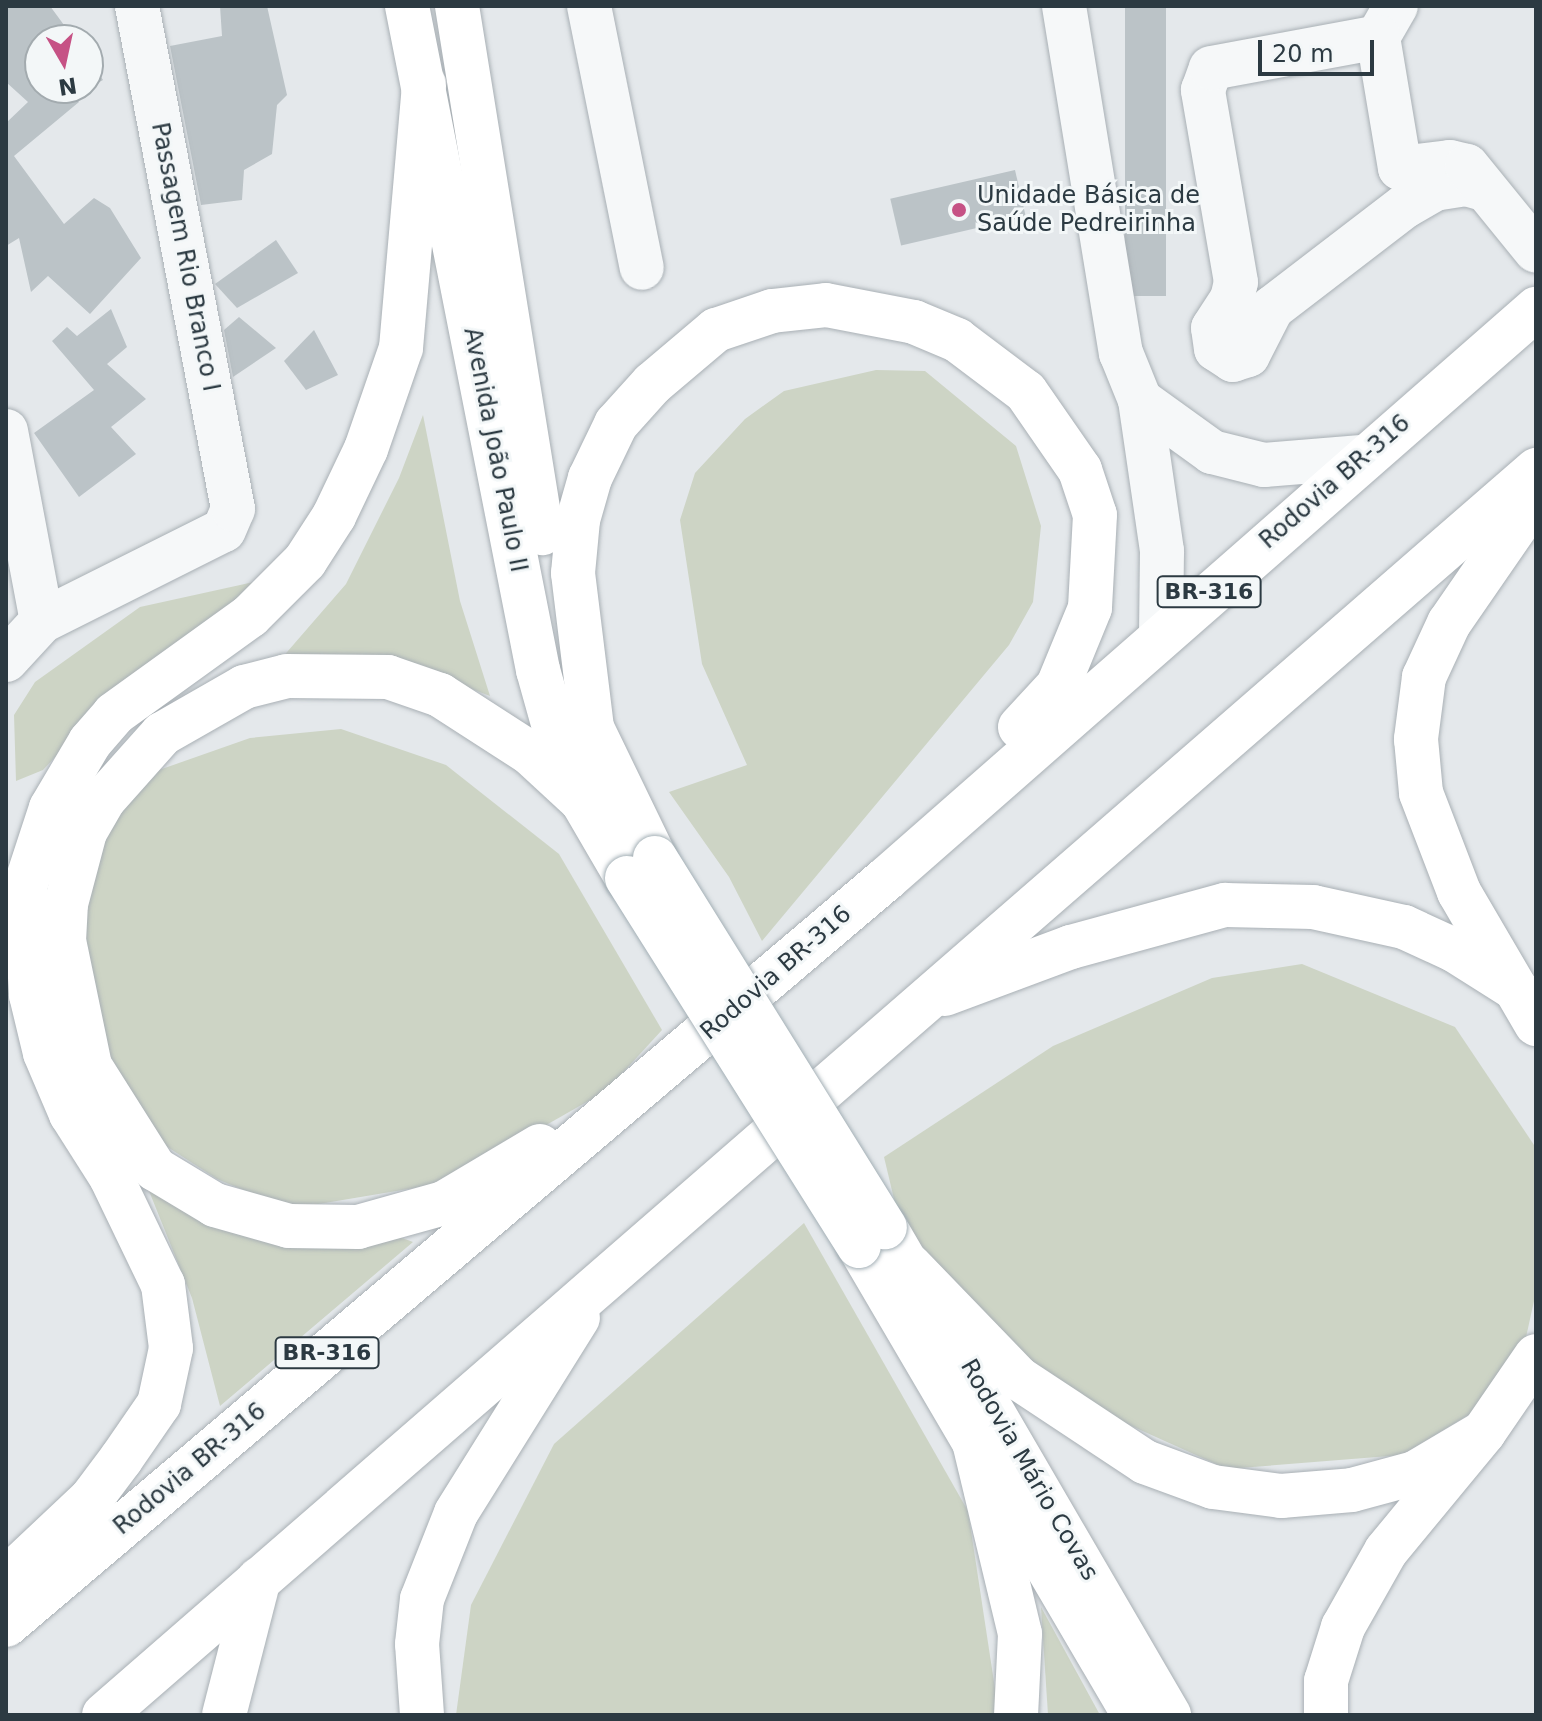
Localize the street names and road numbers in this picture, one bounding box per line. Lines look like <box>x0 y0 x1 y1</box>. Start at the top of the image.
street label: Passagem Rio Branco I <box>145 120 225 394</box>
street label: Avenida João Paulo II <box>457 325 533 575</box>
street label: Rodovia BR-316 <box>1254 409 1416 555</box>
road number: BR-316 <box>1155 574 1263 610</box>
street label: Rodovia BR-316 <box>695 900 857 1046</box>
road number: BR-316 <box>273 1335 381 1371</box>
street label: Rodovia Mário Covas <box>954 1354 1104 1586</box>
street label: Rodovia BR-316 <box>108 1397 272 1541</box>

